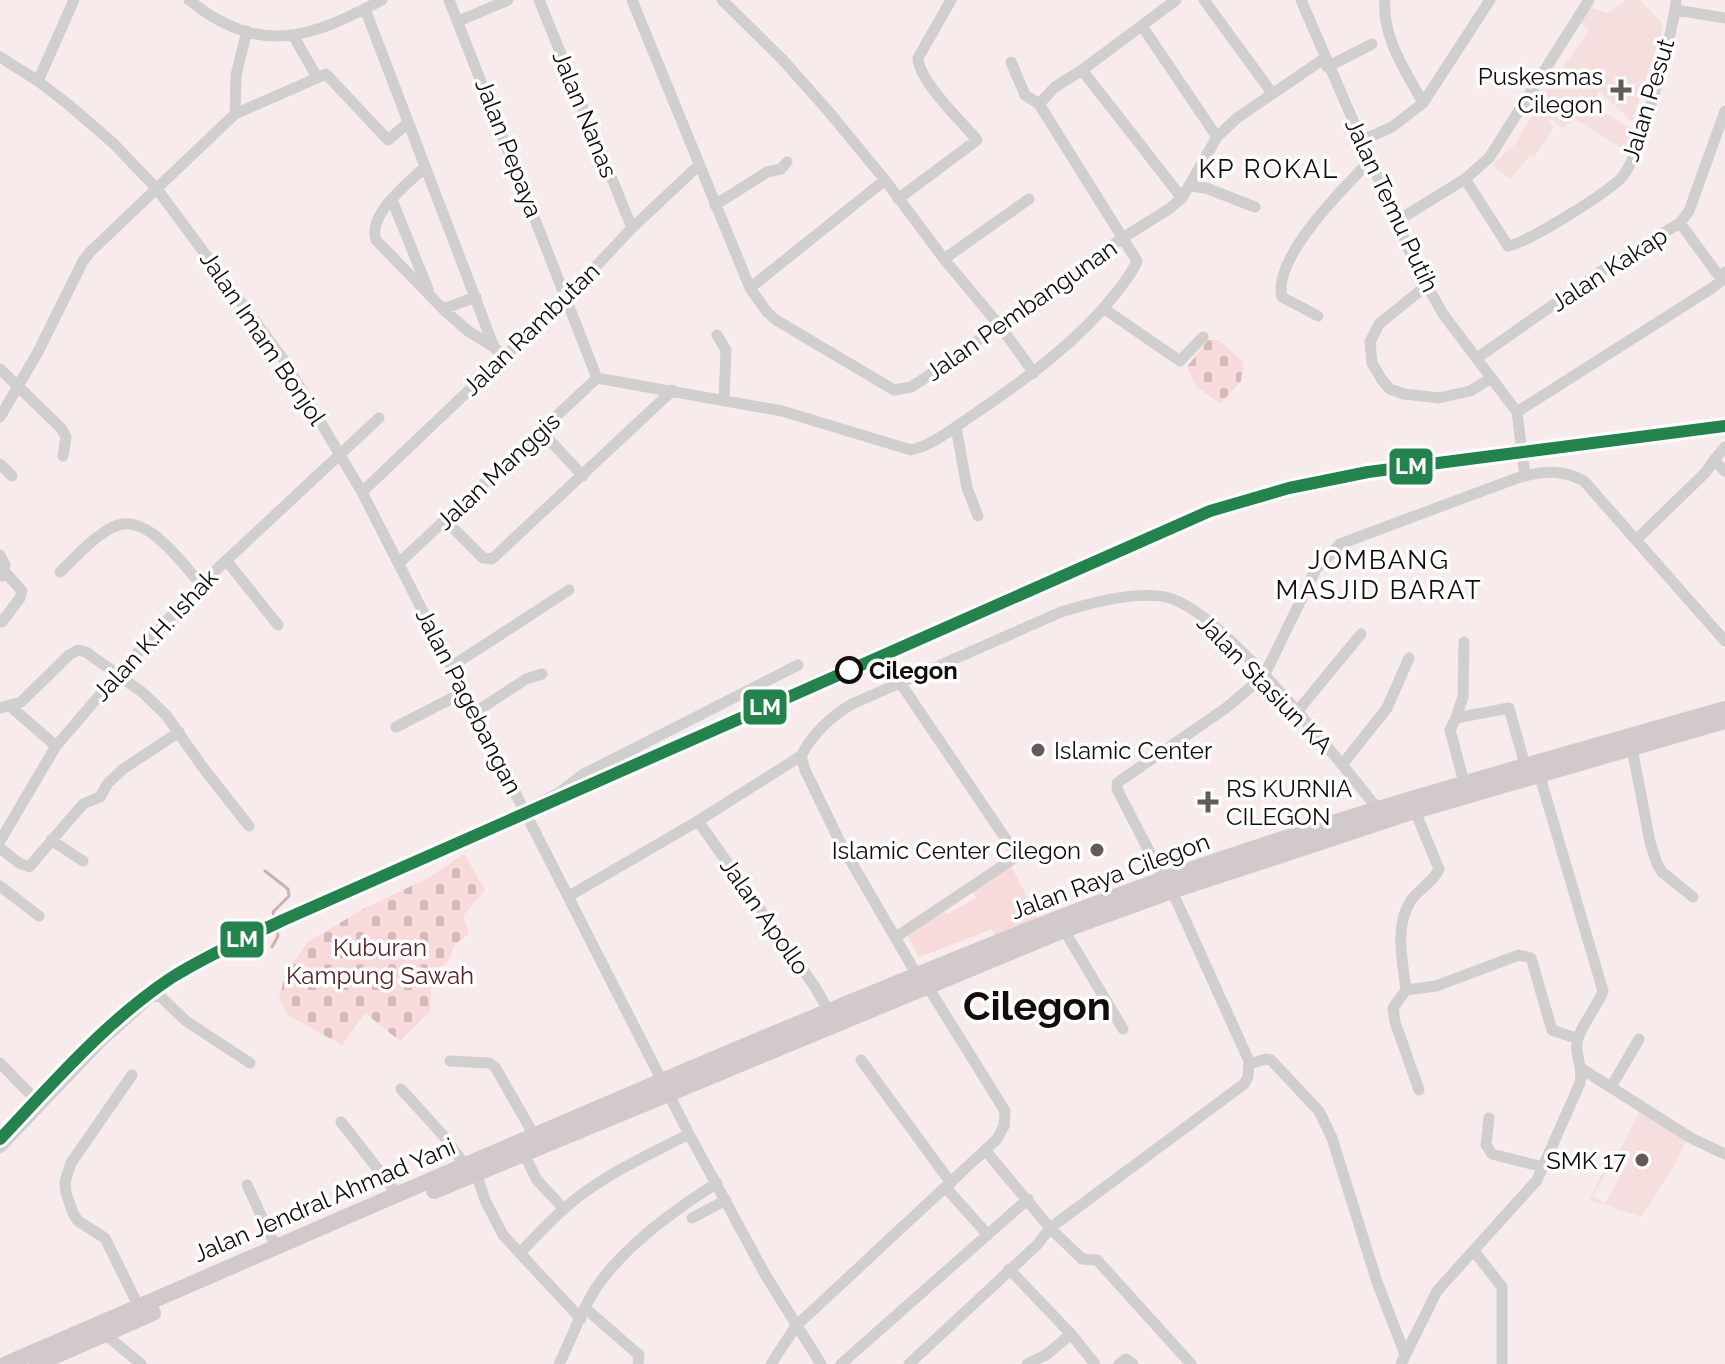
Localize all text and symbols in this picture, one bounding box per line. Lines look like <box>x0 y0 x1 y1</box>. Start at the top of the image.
street label: Jalan Pesut <box>1616 35 1680 165</box>
street label: Jalan Nanas <box>546 46 624 182</box>
place label: Puskesmas Cilegon <box>1478 62 1603 119</box>
street label: Jalan Pepaya <box>469 75 549 221</box>
marker: Puskesmas Cilegon <box>1610 79 1632 101</box>
street label: Jalan Temu Putih <box>1339 114 1445 296</box>
district label: KP ROKAL <box>1199 154 1339 184</box>
street label: Jalan Kakap <box>1545 221 1673 317</box>
street label: Jalan Pembangunan <box>920 233 1122 387</box>
street label: Jalan Imam Bonjol <box>194 245 332 431</box>
street label: Jalan Rambutan <box>457 256 605 402</box>
street label: Jalan Manggis <box>430 406 566 536</box>
line badge: LM <box>1388 447 1434 486</box>
text: LM <box>1395 453 1427 479</box>
district label: JOMBANG MASJID BARAT <box>1275 545 1483 605</box>
street label: Jalan K.H. Ishak <box>87 563 224 707</box>
street label: Jalan Pagebangan <box>410 603 528 799</box>
street label: Jalan Stasiun KA <box>1191 608 1339 760</box>
place label: Cilegon <box>869 656 958 685</box>
marker: Cilegon <box>836 657 862 683</box>
line badge: LM <box>742 688 788 726</box>
text: LM <box>749 694 781 720</box>
place label: Islamic Center <box>1054 736 1213 765</box>
marker: Islamic Center <box>1029 741 1047 759</box>
place label: RS KURNIA CILEGON <box>1226 774 1352 831</box>
marker: RS KURNIA CILEGON <box>1197 791 1219 813</box>
street label: Jalan Raya Cilegon <box>1007 827 1213 925</box>
place label: Islamic Center Cilegon <box>832 836 1081 865</box>
marker: Islamic Center Cilegon <box>1088 841 1106 859</box>
street label: Jalan Apollo <box>714 852 816 980</box>
line badge: LM <box>219 920 265 959</box>
text: LM <box>226 926 258 952</box>
park label: Kuburan Kampung Sawah <box>286 933 474 990</box>
district label: Cilegon <box>963 982 1111 1029</box>
street label: Jalan Jendral Ahmad Yani <box>189 1132 459 1268</box>
place label: SMK 17 <box>1546 1146 1626 1175</box>
marker: SMK 17 <box>1633 1151 1651 1169</box>

